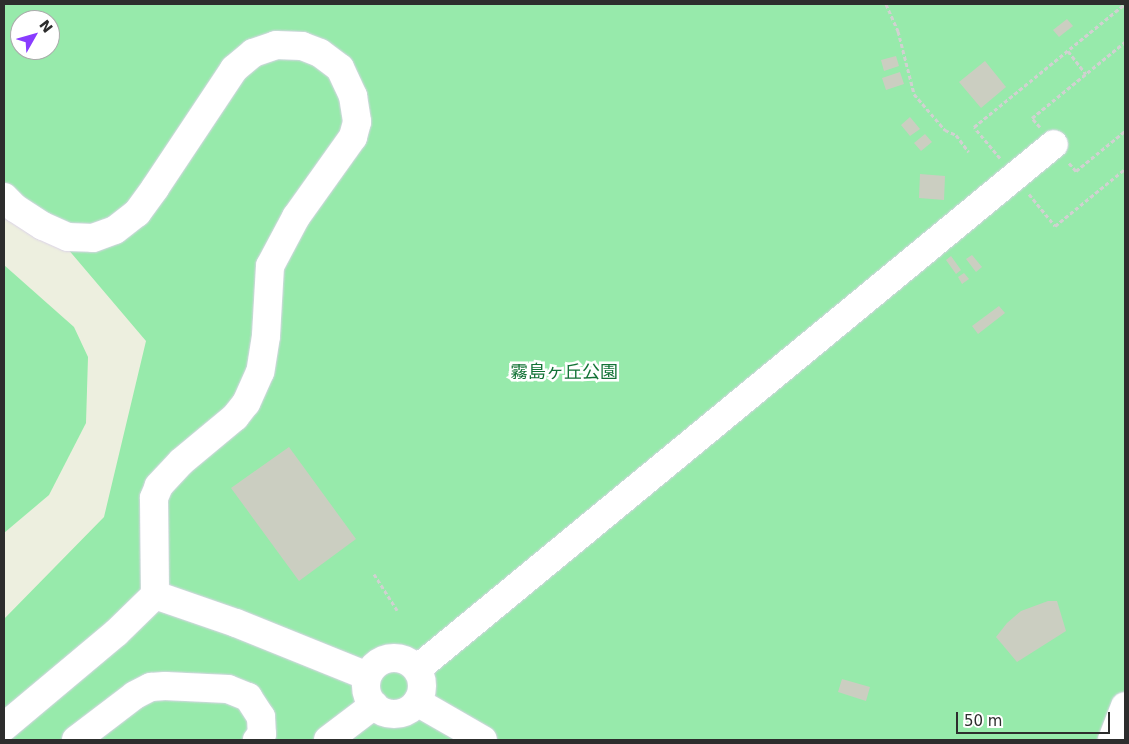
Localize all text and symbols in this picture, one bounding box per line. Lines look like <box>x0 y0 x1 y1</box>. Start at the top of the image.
north arrow <box>10 10 60 60</box>
text: N <box>36 17 56 36</box>
park label: 霧島ヶ丘公園 <box>510 361 618 383</box>
scale bar <box>959 702 1113 734</box>
text: 50 m <box>964 712 1002 730</box>

